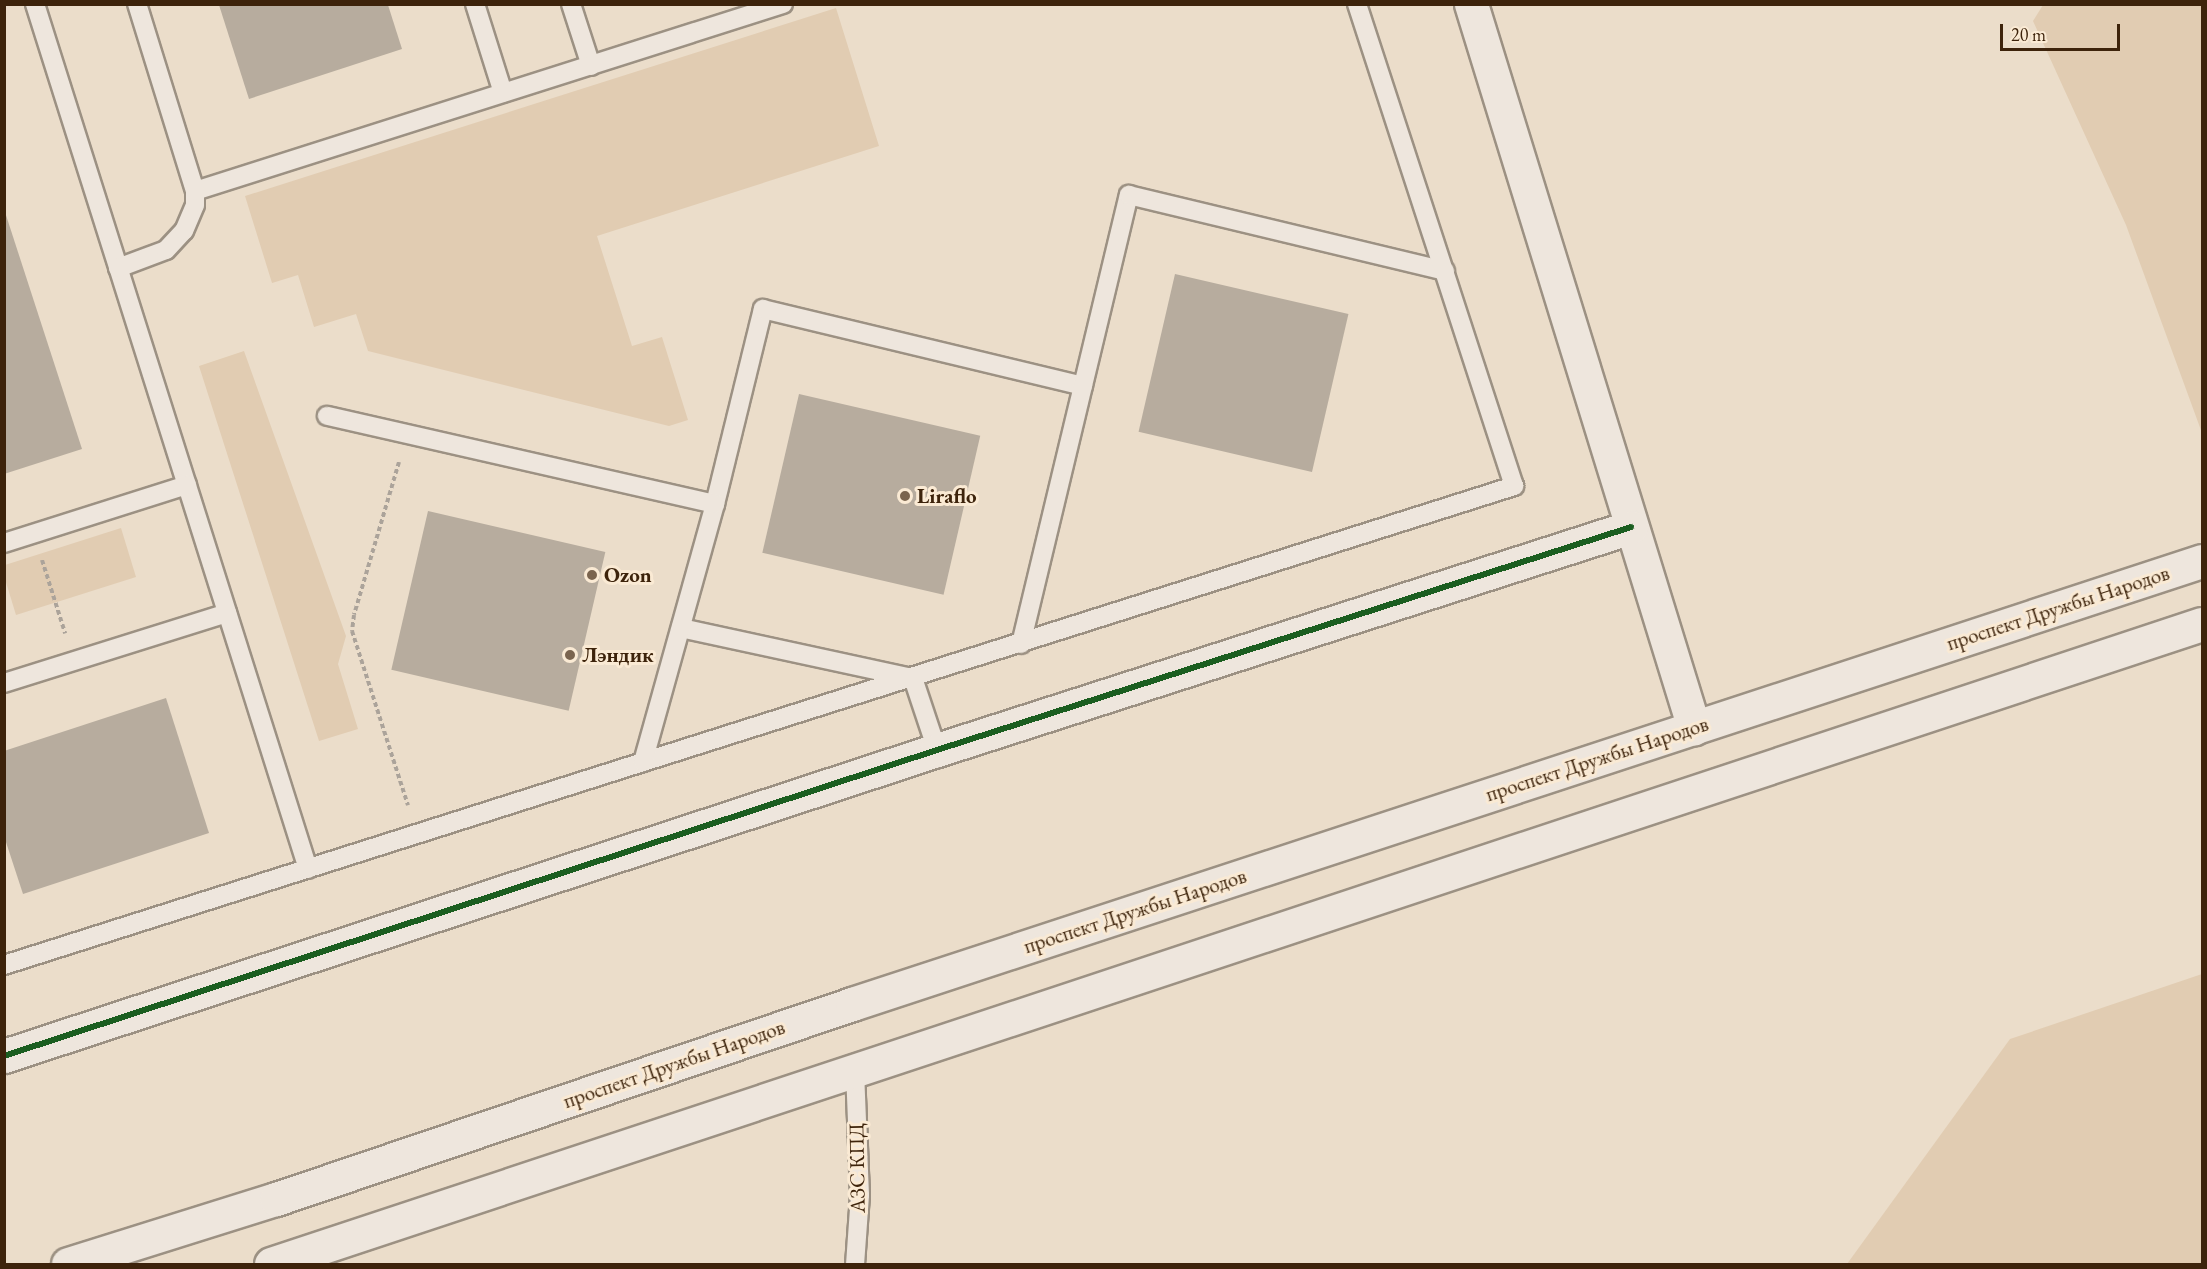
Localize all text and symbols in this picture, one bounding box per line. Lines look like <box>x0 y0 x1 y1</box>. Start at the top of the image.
scale bar <box>2003 12 2123 50</box>
text: 20 m <box>2011 23 2046 46</box>
place label: Liraflo <box>917 483 977 509</box>
marker: Liraflo <box>898 489 912 503</box>
street label: проспект Дружбы Народов <box>1943 560 2173 656</box>
place label: Ozon <box>604 562 652 588</box>
marker: Ozon <box>585 568 599 582</box>
place label: Лэндик <box>582 642 654 668</box>
marker: Лэндик <box>563 648 577 662</box>
street label: проспект Дружбы Народов <box>1482 711 1712 807</box>
street label: проспект Дружбы Народов <box>1020 863 1250 959</box>
street label: проспект Дружбы Народов <box>560 1014 788 1114</box>
street label: АЗС КПД <box>844 1123 870 1213</box>

